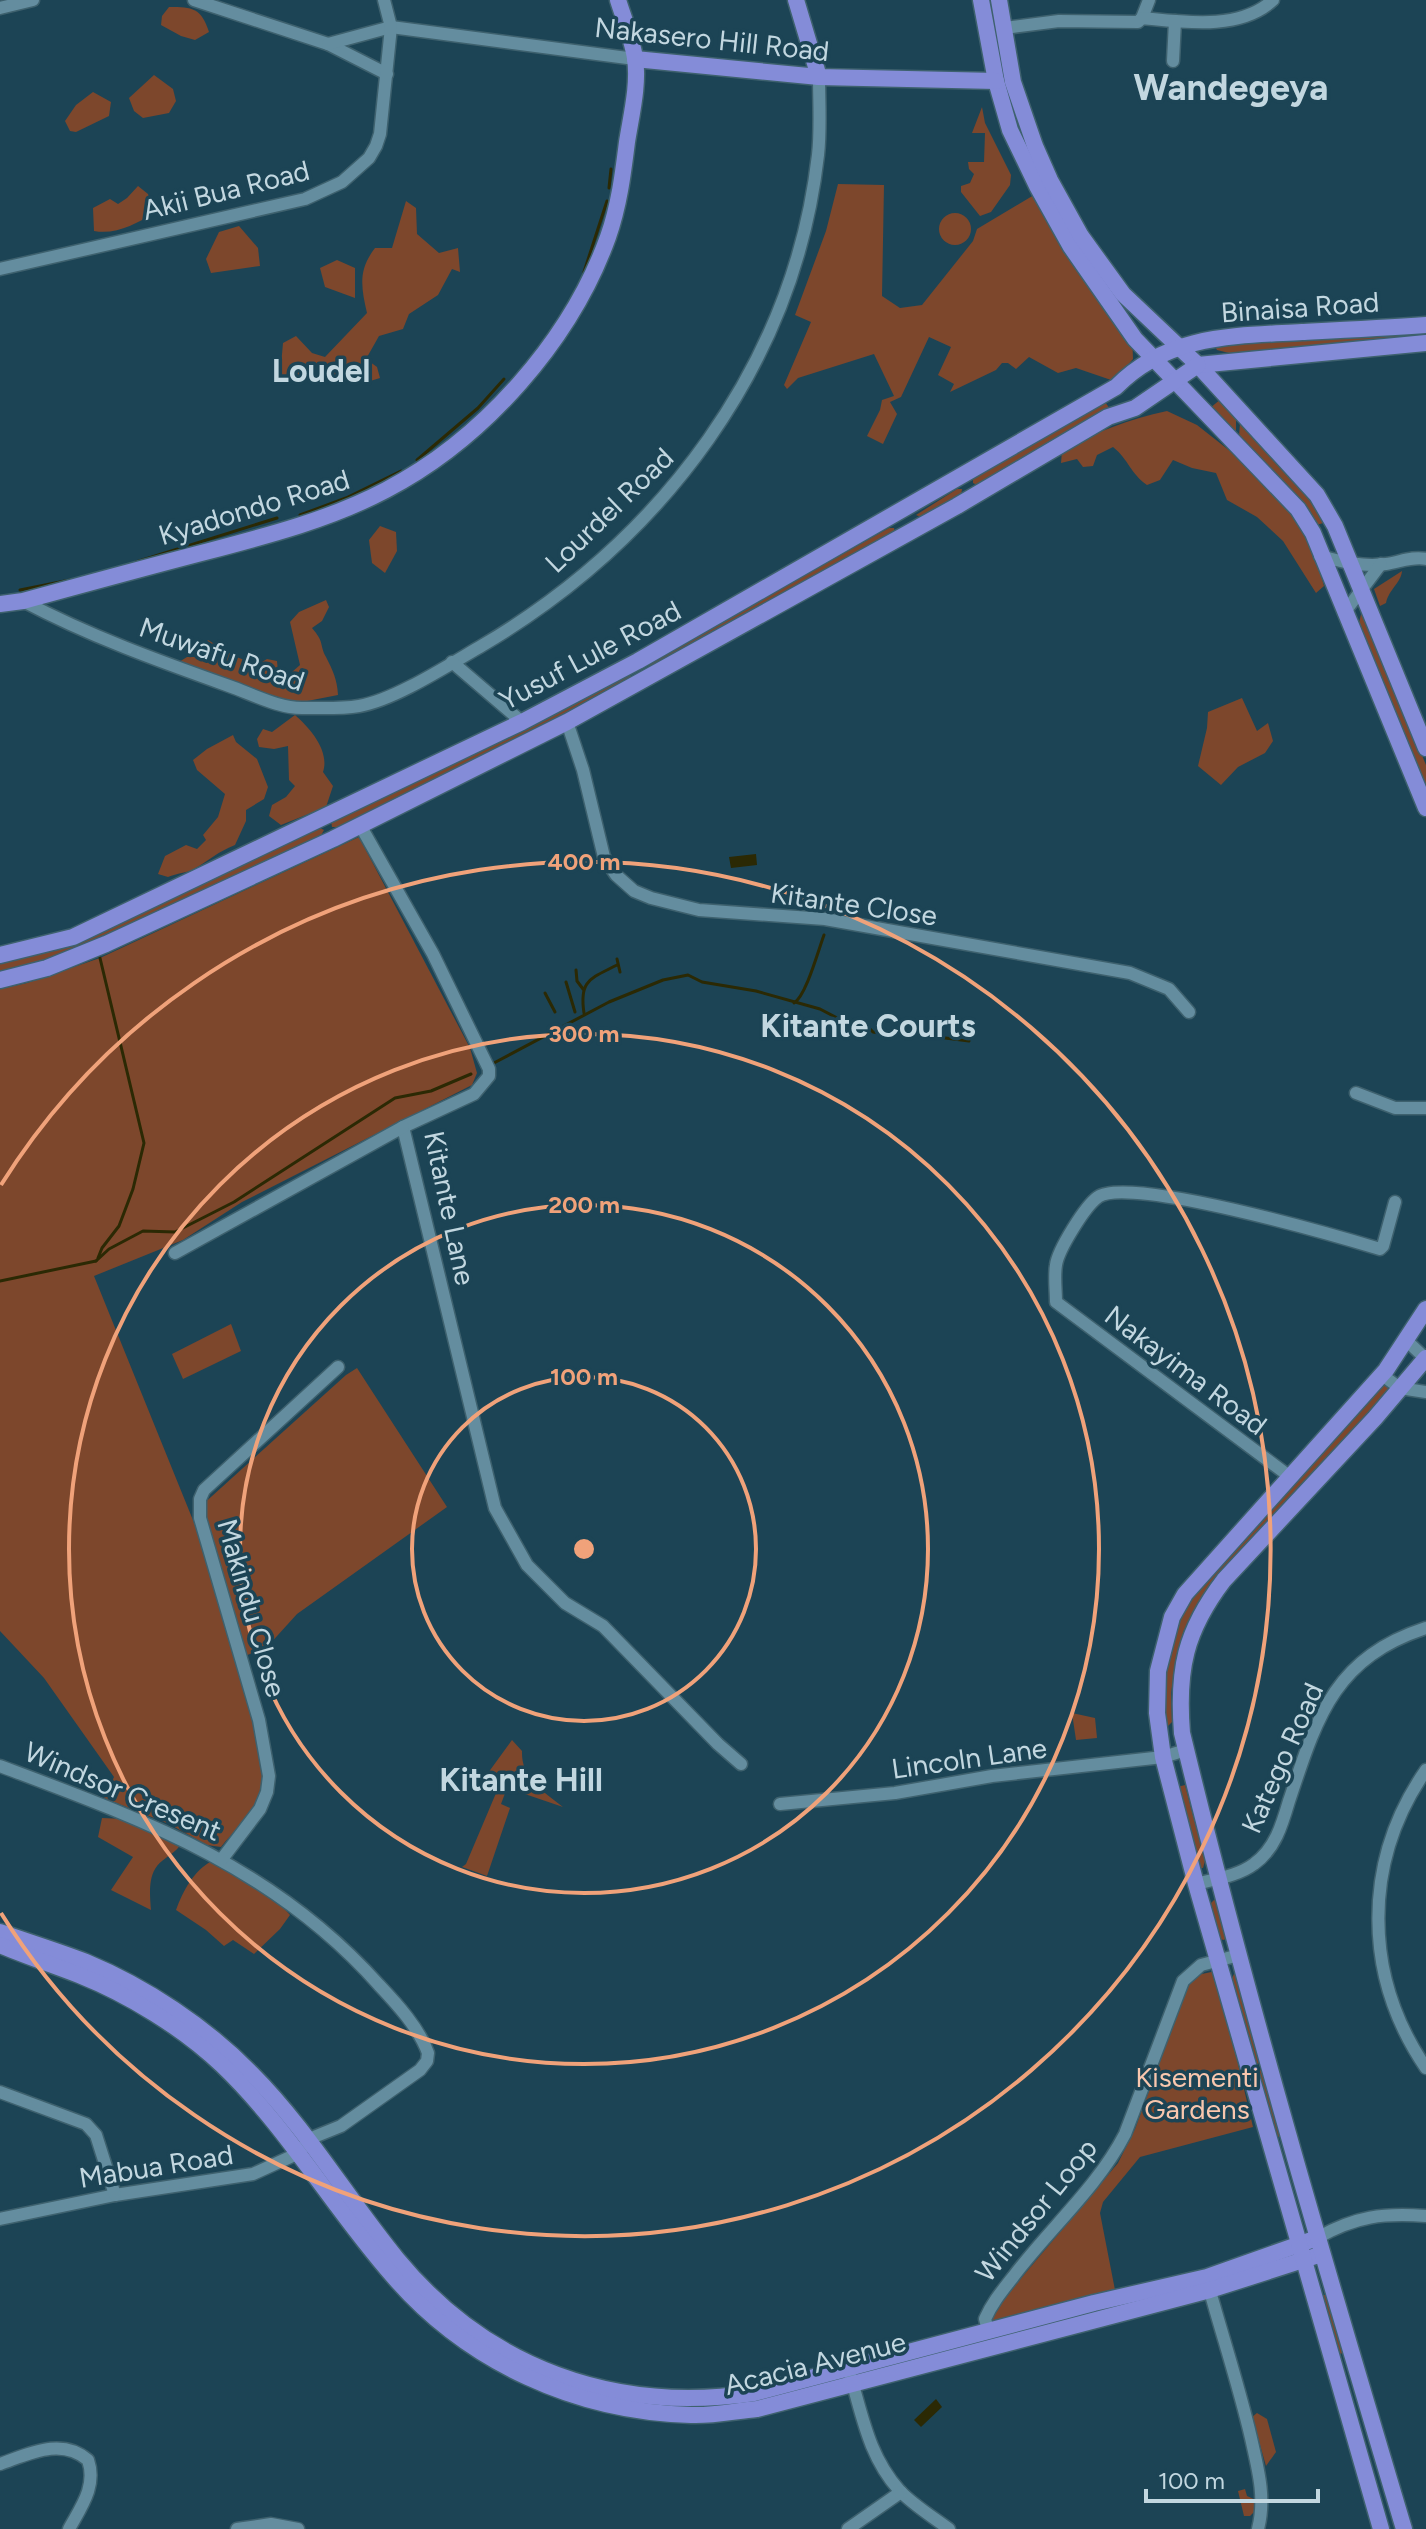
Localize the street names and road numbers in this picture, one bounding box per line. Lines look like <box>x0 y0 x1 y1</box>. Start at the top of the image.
street label: Nakasero Hill Road <box>593 10 831 68</box>
street label: Akii Bua Road <box>139 153 313 227</box>
street label: Binaisa Road <box>1220 285 1380 329</box>
street label: Lourdel Road <box>538 440 680 580</box>
street label: Kyadondo Road <box>154 462 354 552</box>
street label: Yusuf Lule Road <box>493 593 687 717</box>
street label: Muwafu Road <box>135 610 309 698</box>
street label: Kitante Close <box>769 875 939 933</box>
street label: Kitante Lane <box>417 1128 483 1288</box>
street label: Nakayima Road <box>1098 1298 1274 1442</box>
street label: Makindu Close <box>210 1515 294 1701</box>
street label: Katego Road <box>1234 1678 1330 1838</box>
street label: Lincoln Lane <box>889 1730 1049 1786</box>
street label: Windsor Cresent <box>19 1734 227 1848</box>
street label: Windsor Loop <box>968 2131 1104 2289</box>
street label: Mabua Road <box>76 2137 236 2195</box>
street label: Acacia Avenue <box>721 2324 909 2402</box>

